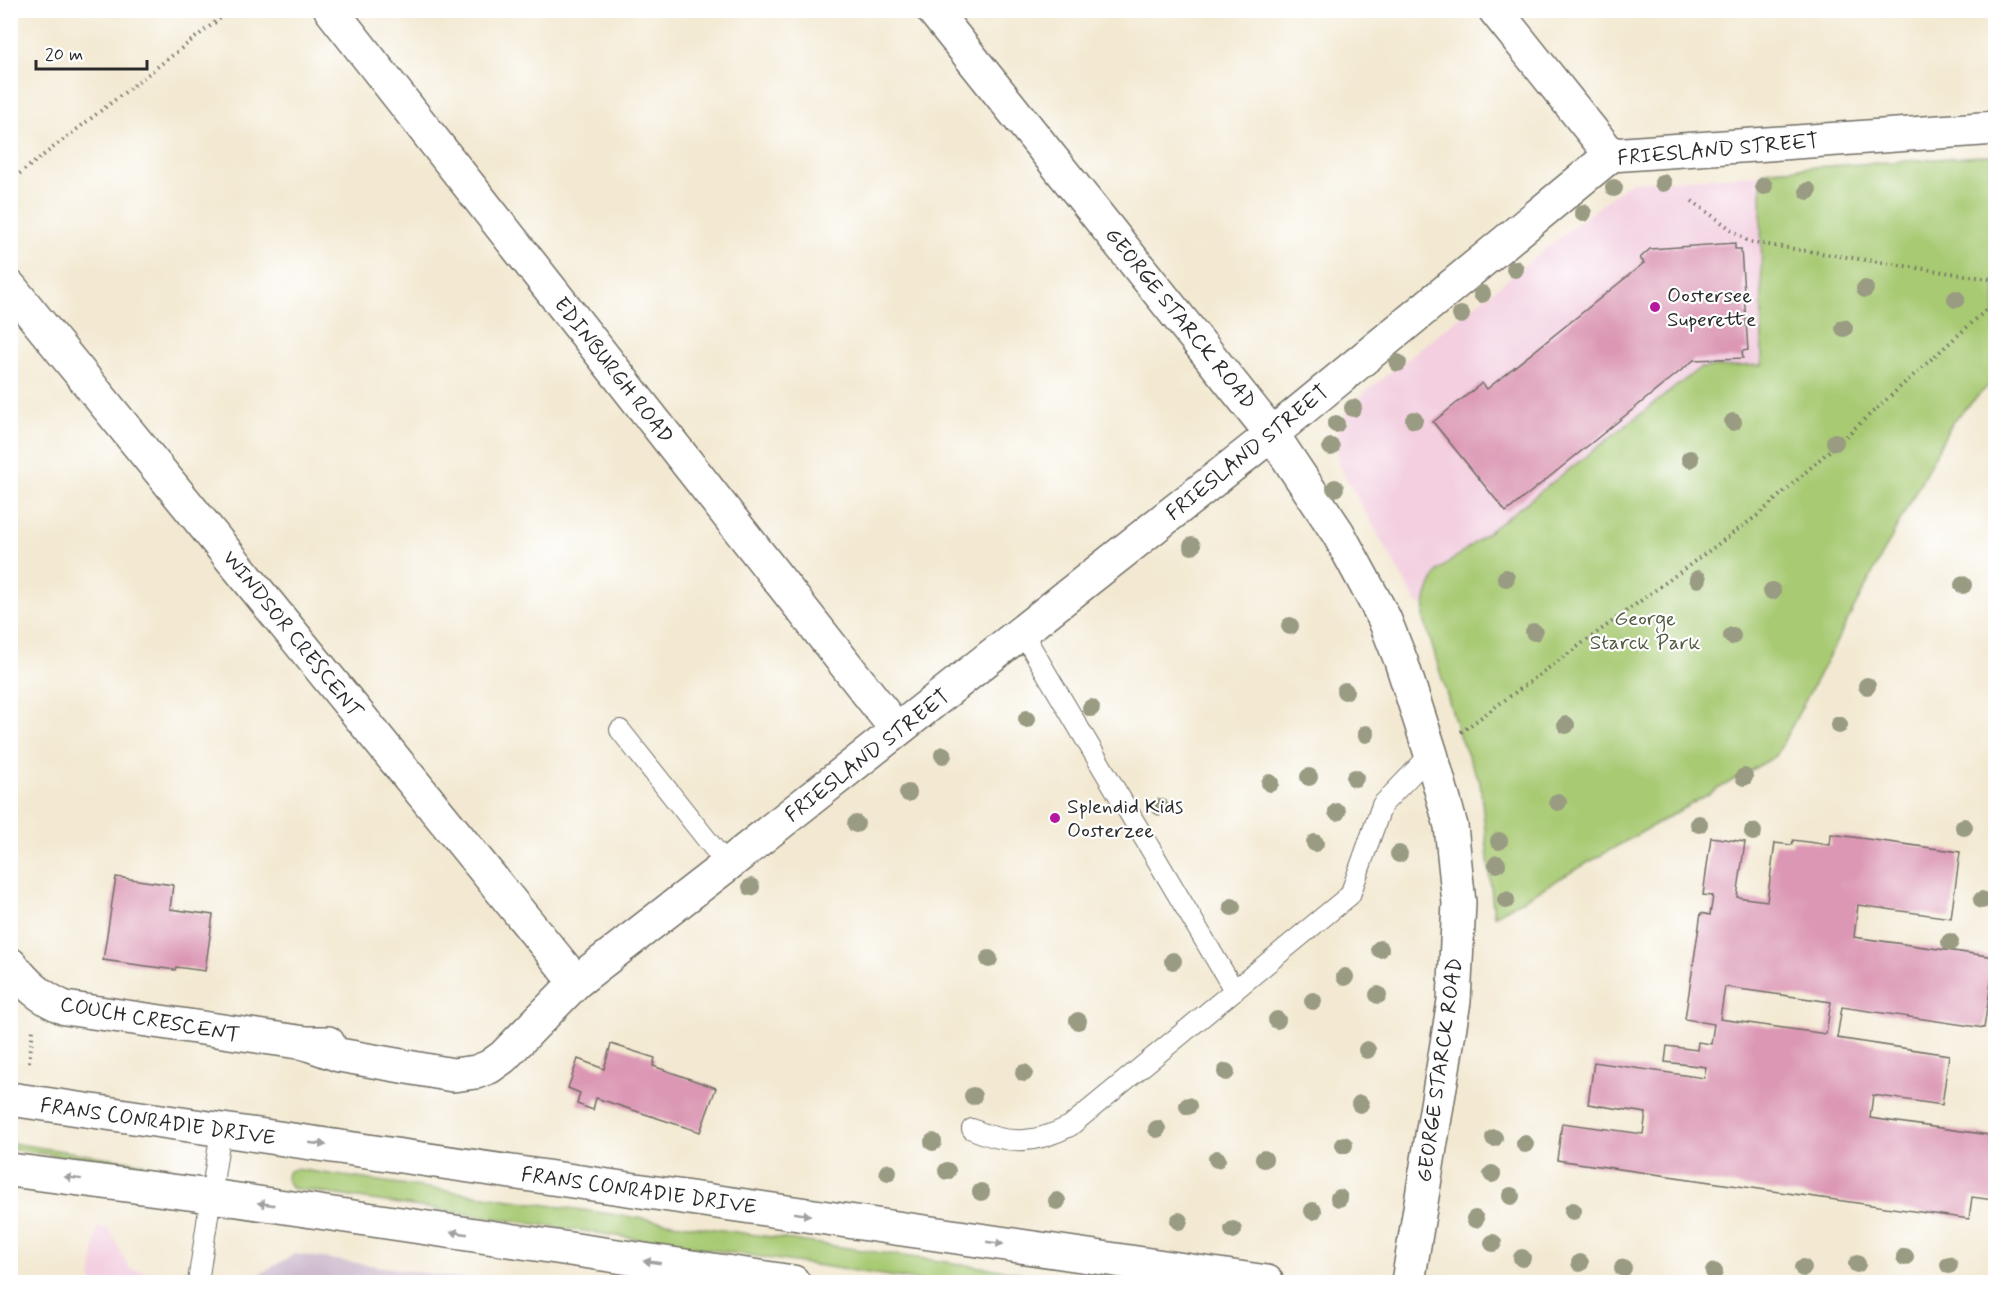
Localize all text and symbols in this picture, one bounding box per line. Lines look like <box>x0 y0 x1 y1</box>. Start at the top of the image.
scale bar <box>36 33 147 71</box>
text: 20 m <box>45 43 83 67</box>
street label: FRIESLAND STREET <box>1616 127 1820 173</box>
street label: GEORGE STARCK ROAD <box>1098 222 1262 415</box>
place label: Oostersee Superette <box>1667 282 1756 334</box>
street label: EDINBURGH ROAD <box>547 291 679 450</box>
marker: Oostersee Superette <box>1648 300 1662 314</box>
street label: FRIESLAND STREET <box>1160 378 1335 527</box>
street label: WINDSOR CRESCENT <box>216 545 369 725</box>
park label: George Starck Park <box>1590 605 1701 657</box>
street label: FRIESLAND STREET <box>779 683 956 829</box>
place label: Splendid Kids Oosterzee <box>1067 793 1183 845</box>
marker: Splendid Kids Oosterzee <box>1048 811 1062 825</box>
street label: GEORGE STARCK ROAD <box>1410 956 1470 1184</box>
street label: COUCH CRESCENT <box>58 990 242 1050</box>
street label: FRANS CONRADIE DRIVE <box>38 1092 277 1152</box>
one-way arrow <box>308 1139 327 1148</box>
street label: FRANS CONRADIE DRIVE <box>519 1161 758 1221</box>
one-way arrow <box>63 1174 82 1183</box>
one-way arrow <box>257 1200 276 1209</box>
one-way arrow <box>792 1210 811 1219</box>
one-way arrow <box>449 1228 468 1237</box>
one-way arrow <box>985 1238 1004 1247</box>
one-way arrow <box>642 1257 661 1266</box>

